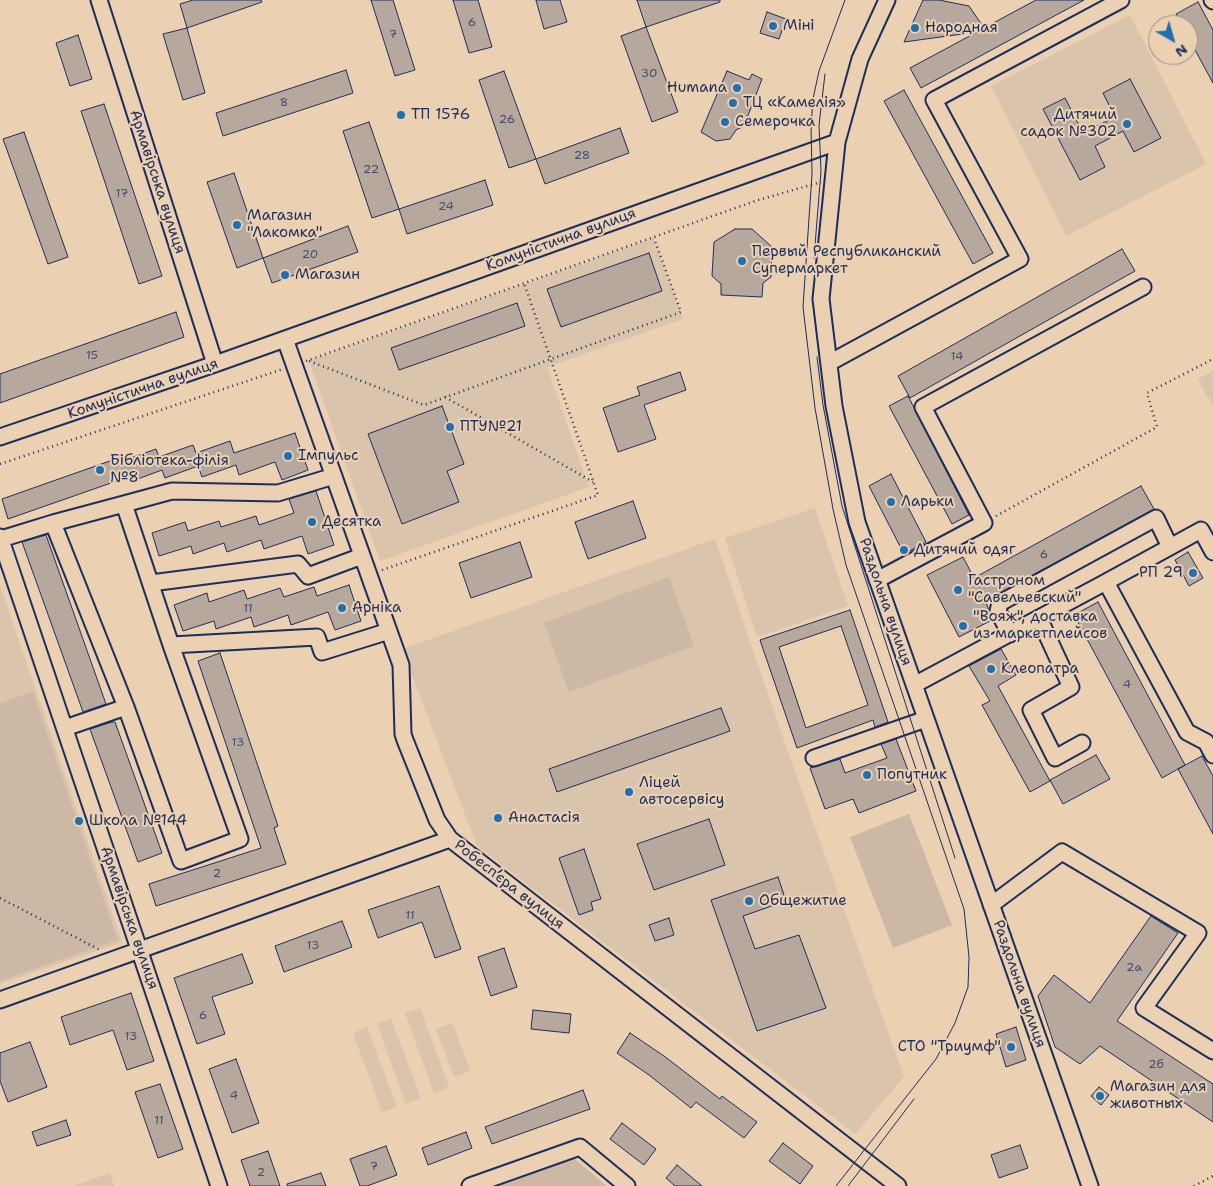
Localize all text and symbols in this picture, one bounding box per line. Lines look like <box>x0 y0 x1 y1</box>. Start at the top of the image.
north arrow <box>1148 15 1198 65</box>
house number: 6 <box>468 16 476 30</box>
place label: Міні <box>783 17 815 35</box>
place label: Народная <box>925 19 998 37</box>
marker: Міні <box>767 20 779 32</box>
marker: Народная <box>909 22 921 34</box>
house number: 7 <box>389 28 397 42</box>
text: N <box>1172 41 1192 62</box>
house number: 30 <box>641 67 657 81</box>
place label: Humana <box>667 79 727 97</box>
marker: Humana <box>731 82 743 94</box>
place label: ТЦ «Камелія» <box>743 94 846 112</box>
house number: 8 <box>280 96 288 110</box>
marker: ТЦ «Камелія» <box>727 97 739 109</box>
place label: ТП 1576 <box>411 106 470 124</box>
place label: Дитячий садок №302 <box>1020 106 1117 141</box>
street label: Армавірська вулиця <box>125 108 189 256</box>
marker: ТП 1576 <box>395 109 407 121</box>
house number: 26 <box>499 113 515 127</box>
place label: Семерочка <box>735 113 815 131</box>
marker: Семерочка <box>719 116 731 128</box>
marker: Дитячий садок №302 <box>1121 118 1133 130</box>
house number: 28 <box>574 149 590 163</box>
house number: 22 <box>363 163 379 177</box>
house number: 17 <box>116 187 128 201</box>
house number: 24 <box>438 200 454 214</box>
street label: Комуністична вулиця <box>484 204 638 276</box>
place label: Магазин "Лакомка" <box>247 207 322 242</box>
marker: Магазин "Лакомка" <box>231 219 243 231</box>
place label: Первый Республиканский Супермаркет <box>752 243 941 278</box>
house number: 20 <box>302 248 318 262</box>
marker: Первый Республиканский Супермаркет <box>736 255 748 267</box>
place label: Магазин <box>295 266 360 284</box>
marker: Магазин <box>279 269 291 281</box>
house number: 15 <box>86 349 98 363</box>
house number: 14 <box>951 350 963 364</box>
street label: Комуністична вулиця <box>65 355 221 423</box>
place label: ПТУ№21 <box>460 418 522 436</box>
marker: ПТУ№21 <box>444 421 456 433</box>
place label: Імпульс <box>298 447 359 465</box>
marker: Імпульс <box>282 450 294 462</box>
place label: Бібліотека-філія №8 <box>110 452 229 487</box>
marker: Бібліотека-філія №8 <box>94 464 106 476</box>
place label: Ларьки <box>901 493 954 511</box>
marker: Ларьки <box>885 496 897 508</box>
place label: Десятка <box>322 513 381 531</box>
marker: Десятка <box>306 516 318 528</box>
street label: Раздольна вулиця <box>855 536 915 668</box>
place label: Дитячий одяг <box>914 541 1016 559</box>
marker: Дитячий одяг <box>898 544 910 556</box>
house number: 6 <box>1040 548 1048 562</box>
place label: РП 29 <box>1139 564 1183 582</box>
marker: РП 29 <box>1187 567 1199 579</box>
place label: Гастроном "Савельевский" <box>968 572 1081 607</box>
marker: Гастроном "Савельевский" <box>952 584 964 596</box>
place label: Арніка <box>352 599 401 617</box>
house number: 11 <box>243 602 253 616</box>
marker: Арніка <box>336 602 348 614</box>
place label: "Вояж", доставка из маркетплейсов <box>973 608 1107 643</box>
marker: "Вояж", доставка из маркетплейсов <box>957 620 969 632</box>
place label: Клеопатра <box>1001 660 1079 678</box>
marker: Клеопатра <box>985 663 997 675</box>
house number: 4 <box>1123 678 1131 692</box>
house number: 13 <box>232 736 244 750</box>
place label: Попутник <box>877 766 947 784</box>
marker: Попутник <box>861 769 873 781</box>
place label: Ліцей автосервісу <box>639 774 724 809</box>
marker: Ліцей автосервісу <box>623 786 635 798</box>
place label: Анастасія <box>508 809 580 827</box>
place label: Школа №144 <box>89 812 187 830</box>
marker: Анастасія <box>492 812 504 824</box>
marker: Школа №144 <box>73 815 85 827</box>
street label: Робесп’єра вулиця <box>450 836 568 934</box>
street label: Армавірська вулиця <box>96 844 162 992</box>
house number: 2 <box>213 867 221 881</box>
place label: Общежитие <box>759 892 847 910</box>
marker: Общежитие <box>743 895 755 907</box>
house number: 11 <box>405 909 415 923</box>
street label: Раздольна вулиця <box>989 918 1049 1050</box>
house number: 13 <box>307 939 319 953</box>
house number: 2а <box>1126 961 1142 975</box>
house number: 6 <box>199 1009 207 1023</box>
house number: 13 <box>125 1030 137 1044</box>
place label: СТО "Триумф" <box>898 1038 1001 1056</box>
marker: СТО "Триумф" <box>1005 1041 1017 1053</box>
house number: 2б <box>1148 1058 1164 1072</box>
place label: Магазин для животных <box>1110 1078 1206 1113</box>
house number: 4 <box>230 1089 238 1103</box>
marker: Магазин для животных <box>1094 1090 1106 1102</box>
house number: 11 <box>154 1114 164 1128</box>
house number: 7 <box>370 1160 378 1174</box>
house number: 2 <box>257 1166 265 1180</box>

